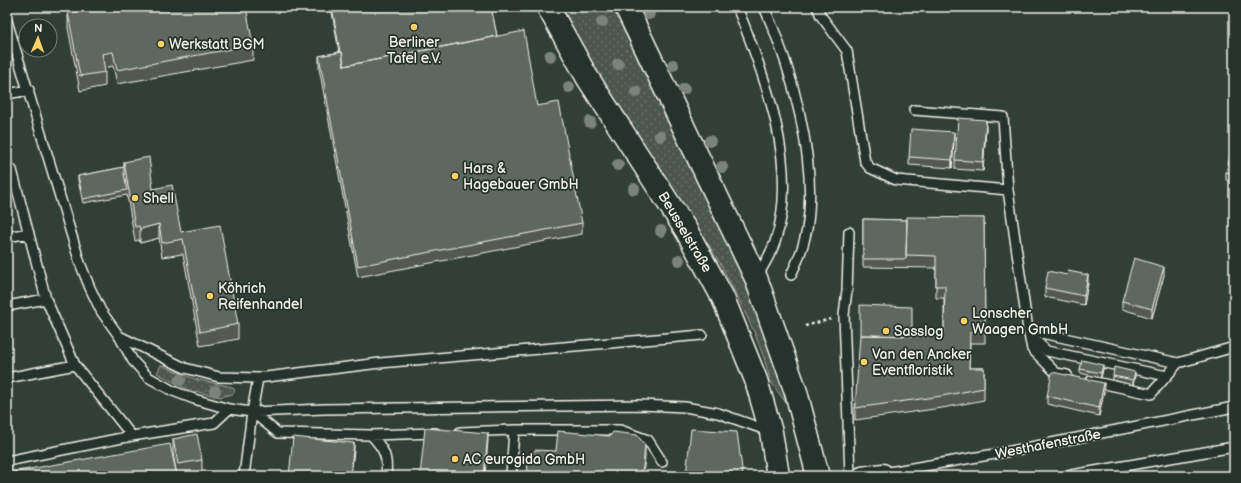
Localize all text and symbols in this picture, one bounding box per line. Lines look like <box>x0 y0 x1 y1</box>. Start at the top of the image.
north arrow <box>18 18 58 58</box>
text: N <box>34 22 43 35</box>
marker: Berliner Tafel e.V. <box>409 22 419 32</box>
place label: Berliner Tafel e.V. <box>387 34 441 67</box>
place label: Werkstatt BGM <box>169 36 264 53</box>
marker: Werkstatt BGM <box>156 39 166 49</box>
place label: Hars & Hagebauer GmbH <box>463 160 579 193</box>
marker: Hars & Hagebauer GmbH <box>450 171 460 181</box>
street label: Beusselstraße <box>654 189 716 275</box>
place label: Shell <box>143 190 174 207</box>
marker: Shell <box>130 193 140 203</box>
place label: Köhrich Reifenhandel <box>218 280 303 313</box>
marker: Köhrich Reifenhandel <box>205 291 215 301</box>
place label: Lonscher Waagen GmbH <box>972 305 1068 338</box>
marker: Lonscher Waagen GmbH <box>959 316 969 326</box>
place label: Sasslog <box>894 323 943 340</box>
marker: Sasslog <box>881 326 891 336</box>
place label: Van den Ancker Eventfloristik <box>872 346 972 379</box>
marker: Van den Ancker Eventfloristik <box>859 357 869 367</box>
street label: Westhafenstraße <box>994 425 1102 463</box>
place label: AC eurogida GmbH <box>463 451 585 468</box>
marker: AC eurogida GmbH <box>450 454 460 464</box>

